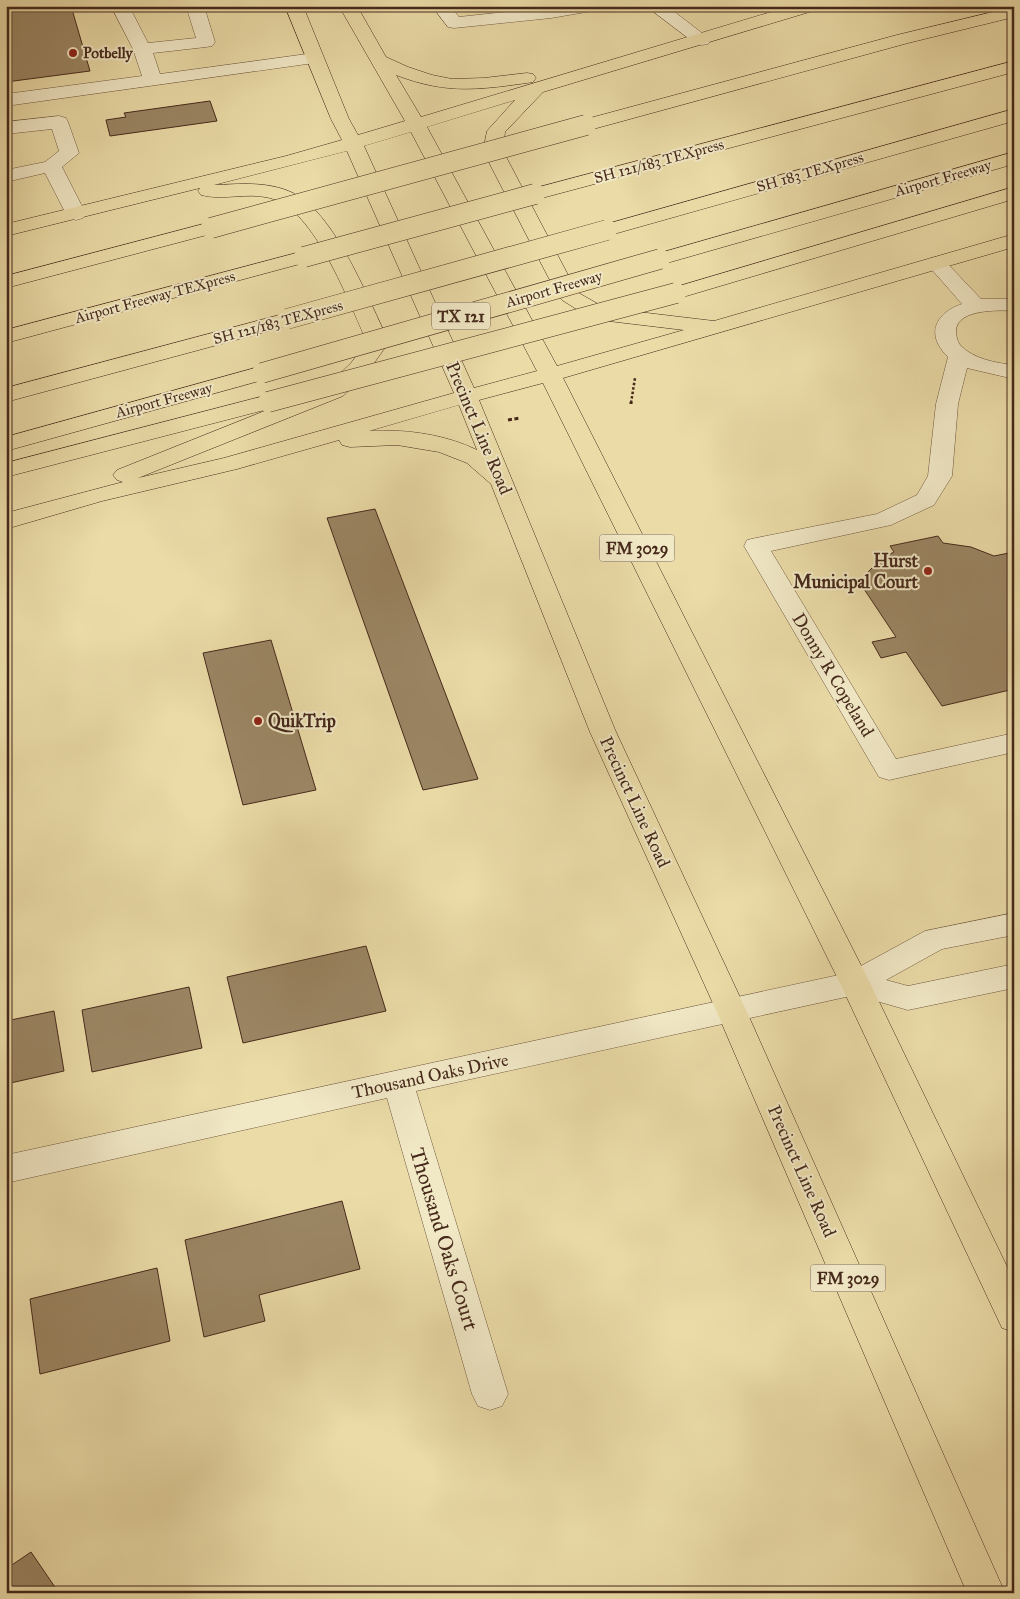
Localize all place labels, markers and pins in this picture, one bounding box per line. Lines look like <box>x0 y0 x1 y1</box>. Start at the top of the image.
place label: Potbelly <box>83 44 134 63</box>
marker: Potbelly <box>67 47 79 59</box>
place label: Hurst Municipal Court <box>793 550 919 594</box>
marker: Hurst Municipal Court <box>922 565 934 577</box>
place label: QuikTrip <box>268 710 336 733</box>
marker: QuikTrip <box>252 715 264 727</box>

